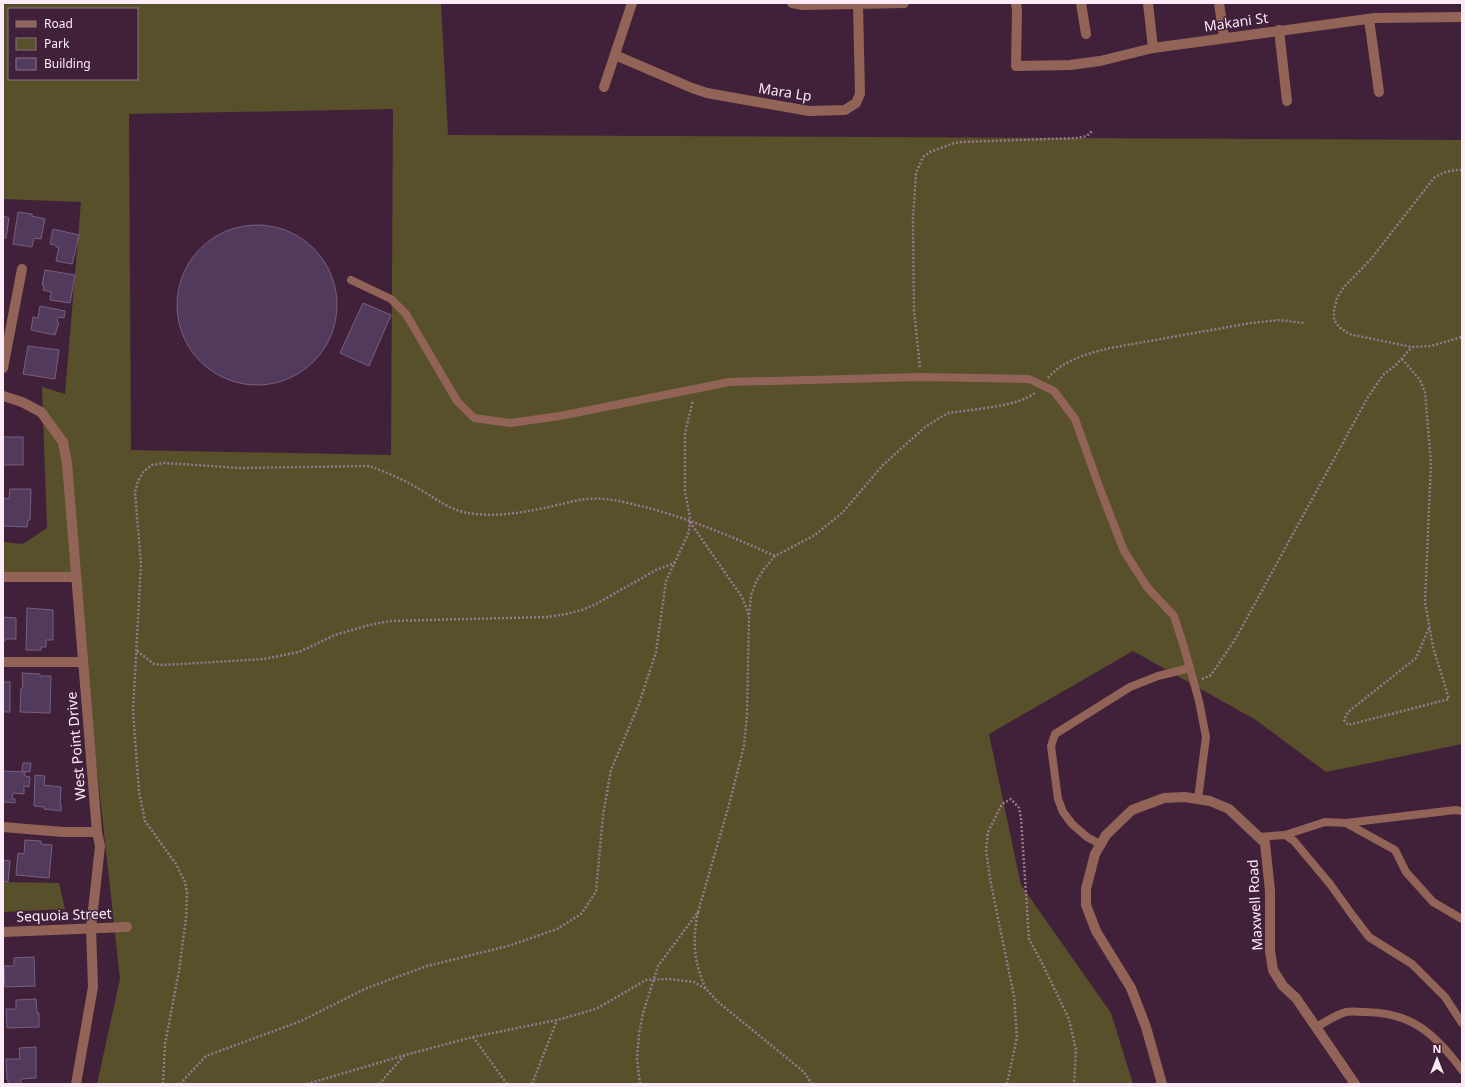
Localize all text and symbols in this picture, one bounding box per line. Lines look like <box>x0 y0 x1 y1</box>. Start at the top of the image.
legend <box>8 8 138 80</box>
street label: Makani St <box>1203 8 1269 35</box>
text: Road <box>44 15 73 32</box>
text: Park <box>44 35 70 52</box>
text: Building <box>44 55 91 72</box>
street label: Mara Lp <box>757 78 813 105</box>
street label: West Point Drive <box>61 691 90 801</box>
street label: Maxwell Road <box>1243 859 1266 951</box>
street label: Sequoia Street <box>16 903 112 926</box>
north arrow <box>1417 1039 1457 1079</box>
text: N <box>1433 1041 1441 1056</box>

